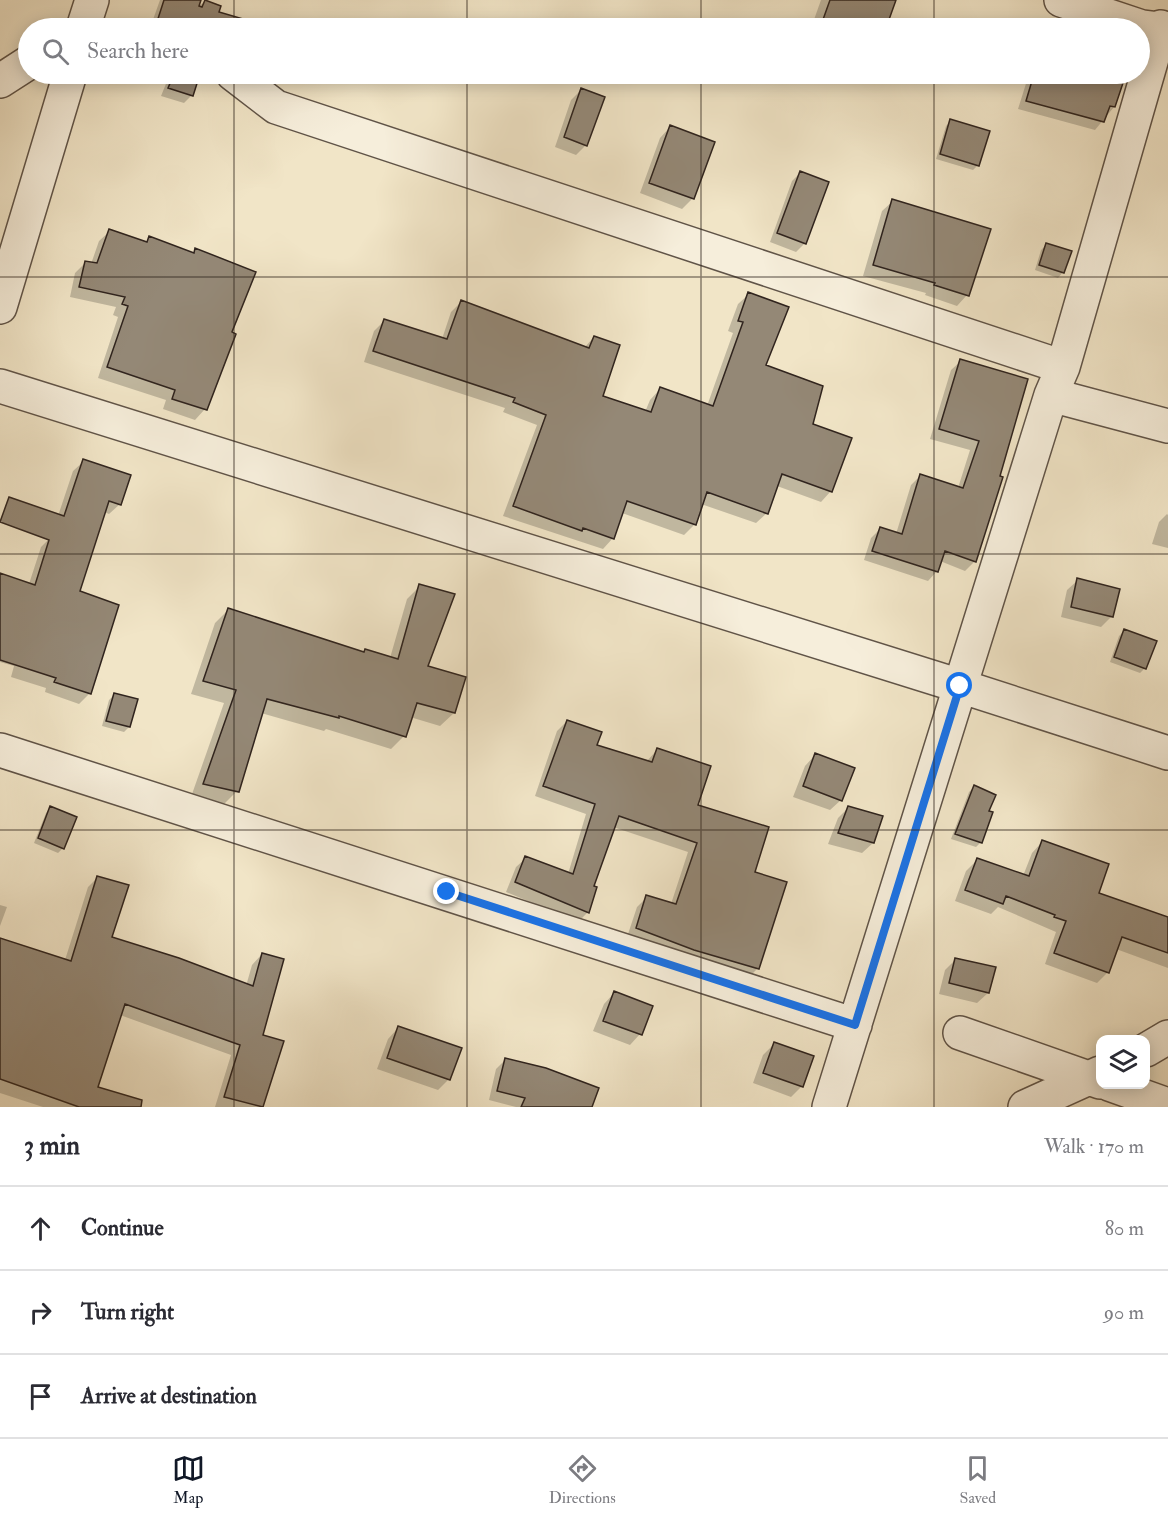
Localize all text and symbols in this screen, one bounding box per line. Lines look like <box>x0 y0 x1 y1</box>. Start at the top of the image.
search box <box>18 18 1150 84</box>
icon: search <box>39 35 72 68</box>
text: Search here <box>87 37 189 65</box>
route start <box>946 672 972 698</box>
route end <box>433 878 459 904</box>
map controls <box>1096 1035 1150 1089</box>
button: layers <box>1096 1035 1150 1089</box>
text: 3 min <box>24 1130 80 1162</box>
text: Walk · 170 m <box>1044 1134 1144 1159</box>
icon: ahead <box>24 1212 57 1245</box>
text: Continue <box>81 1214 164 1242</box>
text: 80 m <box>1105 1216 1144 1241</box>
icon: right <box>24 1296 57 1329</box>
text: Turn right <box>81 1298 174 1326</box>
text: 90 m <box>1104 1300 1144 1325</box>
icon: arrive <box>24 1380 57 1413</box>
text: Arrive at destination <box>81 1382 257 1410</box>
tab: Map <box>172 1452 205 1508</box>
tab: Directions <box>549 1452 616 1508</box>
tab: Saved <box>960 1452 996 1508</box>

